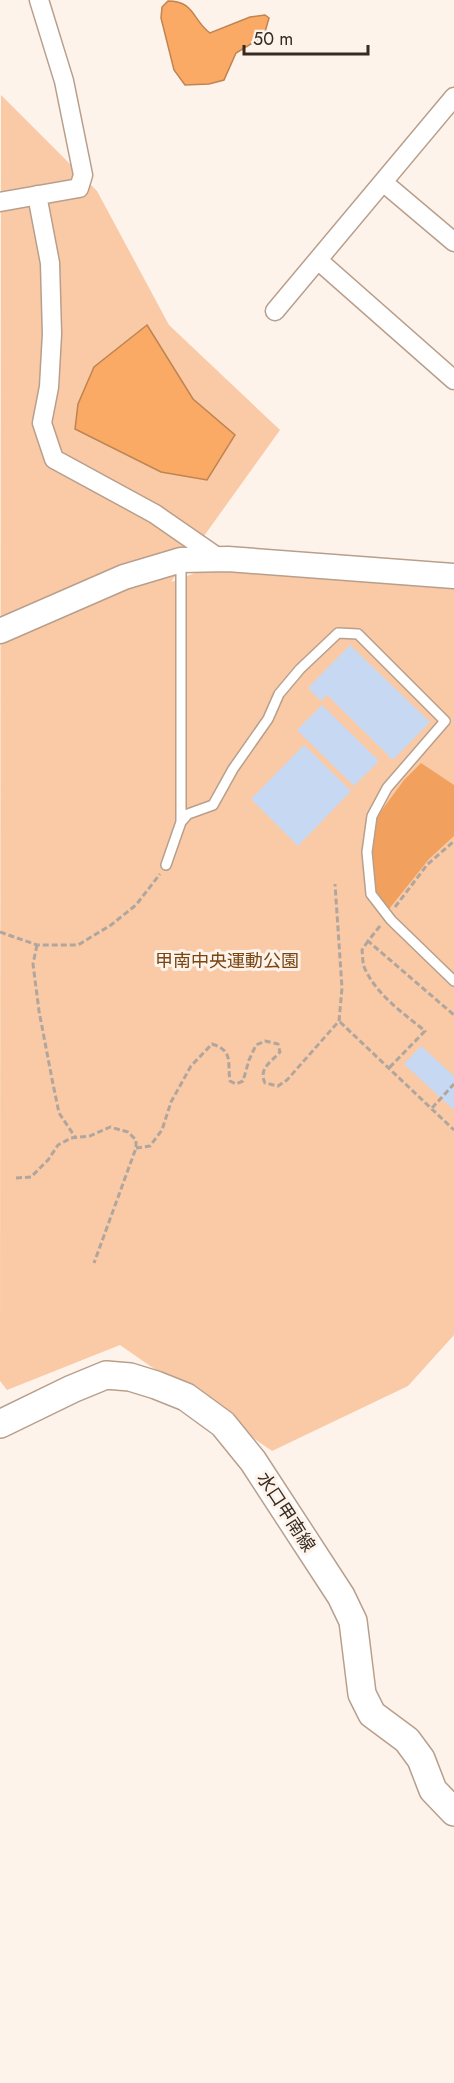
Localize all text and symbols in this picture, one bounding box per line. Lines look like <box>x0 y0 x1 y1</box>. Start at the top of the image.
scale bar <box>244 18 368 56</box>
text: 50 m <box>253 26 293 52</box>
park label: 甲南中央運動公園 <box>155 948 299 974</box>
street label: 水口甲南線 <box>251 1467 321 1557</box>

